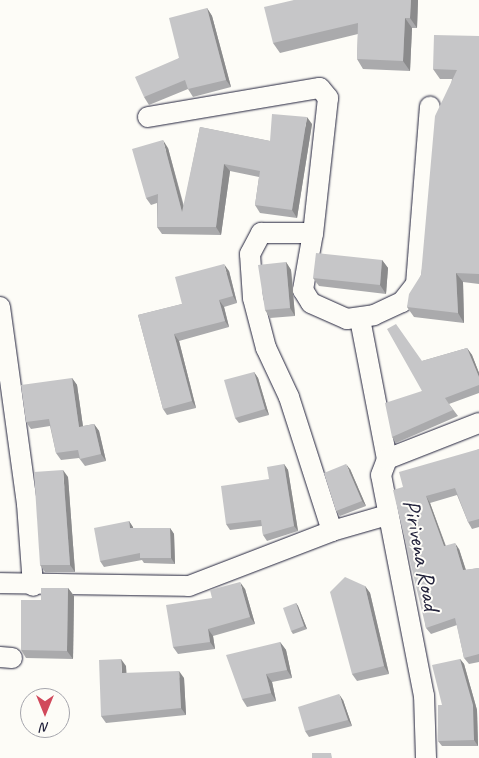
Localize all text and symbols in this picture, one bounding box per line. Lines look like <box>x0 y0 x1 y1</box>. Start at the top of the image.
street label: Pirivena Road <box>396 497 446 613</box>
north arrow <box>20 688 70 738</box>
text: N <box>41 719 49 736</box>

